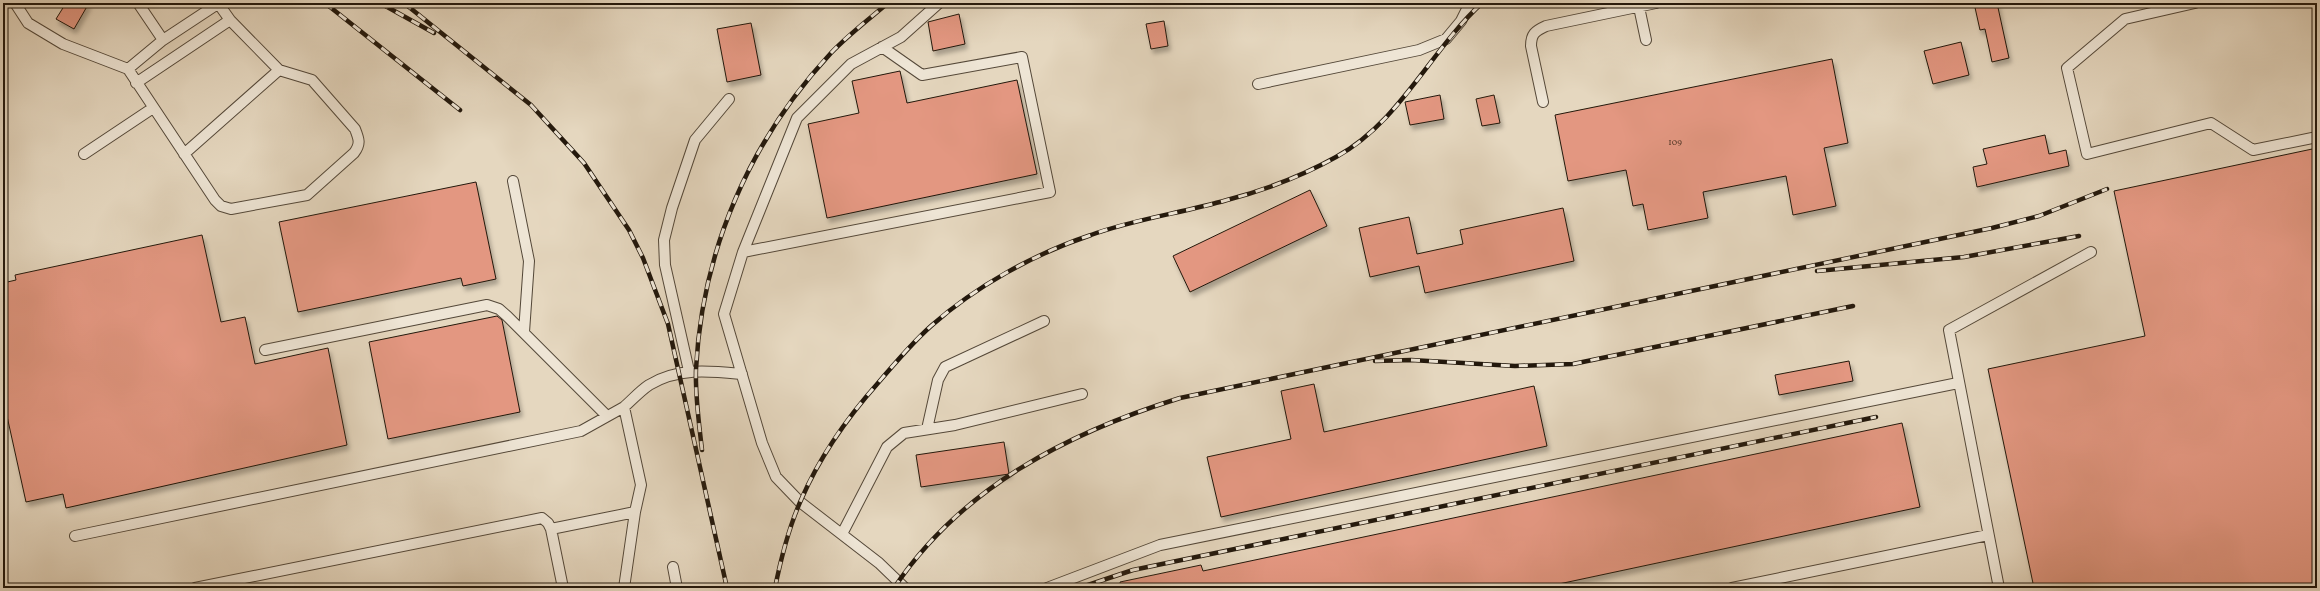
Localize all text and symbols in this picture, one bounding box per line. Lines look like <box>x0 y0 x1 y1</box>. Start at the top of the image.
house number: 109 <box>1668 136 1682 149</box>

